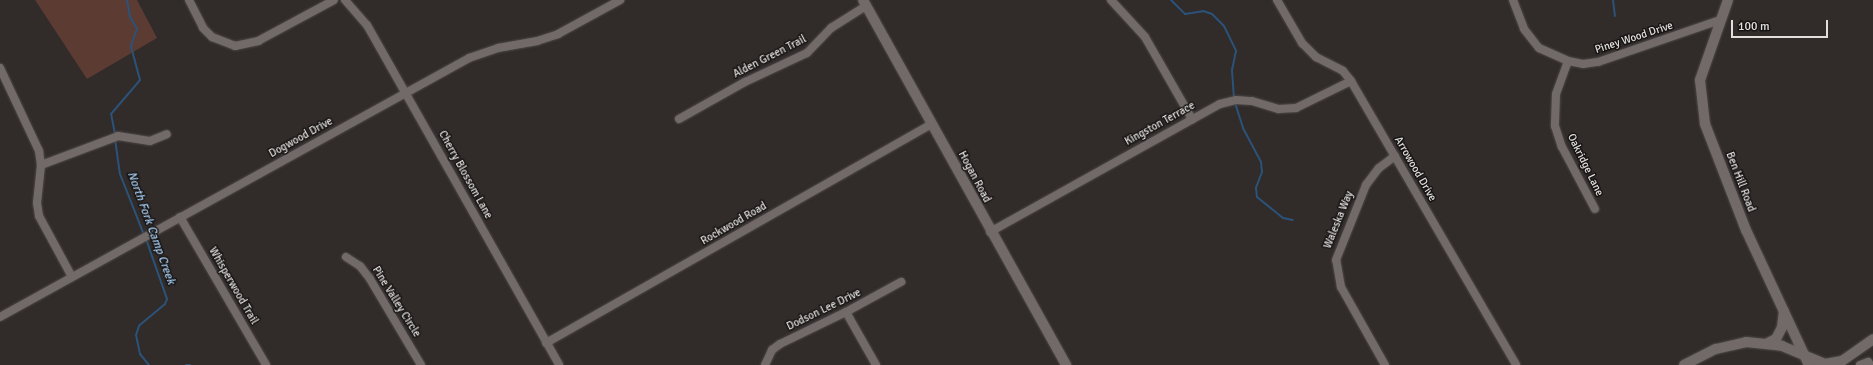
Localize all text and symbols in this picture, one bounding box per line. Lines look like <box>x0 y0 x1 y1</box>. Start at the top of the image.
scale bar <box>1733 12 1830 38</box>
street label: Piney Wood Drive <box>1593 19 1675 57</box>
text: 100 m <box>1738 19 1770 34</box>
street label: Alden Green Trail <box>731 33 809 81</box>
street label: Kingston Terrace <box>1123 99 1197 149</box>
street label: Dogwood Drive <box>267 115 335 161</box>
street label: Cherry Blossom Lane <box>435 129 495 221</box>
street label: Oakridge Lane <box>1564 132 1606 198</box>
street label: Arrowood Drive <box>1391 134 1439 204</box>
street label: Hogan Road <box>955 149 993 205</box>
street label: Ben Hill Road <box>1722 150 1758 214</box>
water label: North Fork Camp Creek <box>124 170 178 286</box>
street label: Waleska Way <box>1321 189 1357 251</box>
street label: Rockwood Road <box>699 200 769 248</box>
street label: Whisperwood Trail <box>206 245 260 327</box>
street label: Pine Valley Circle <box>369 264 423 340</box>
street label: Dodson Lee Drive <box>785 286 863 334</box>

